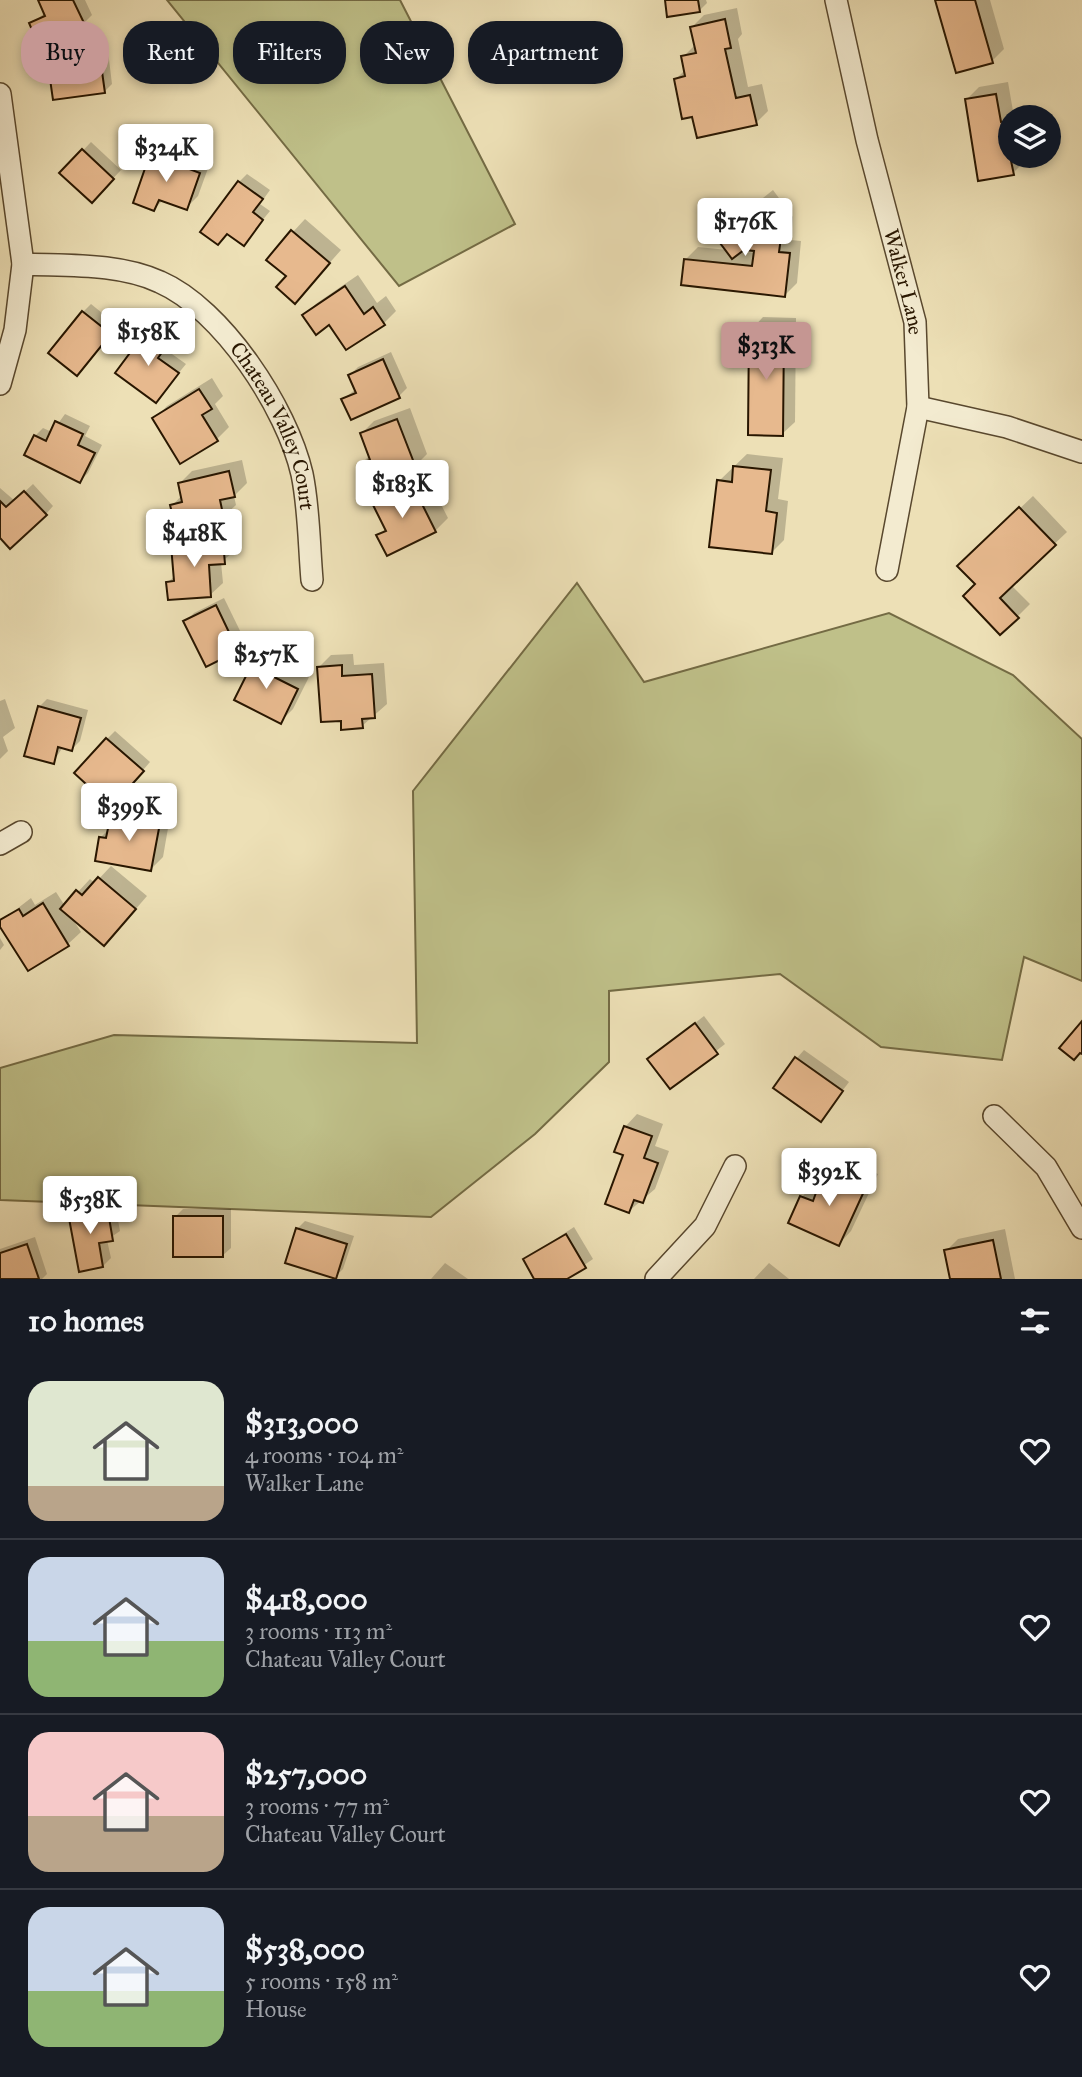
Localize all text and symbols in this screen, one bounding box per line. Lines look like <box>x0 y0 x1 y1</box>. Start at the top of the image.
chip: Buy <box>21 21 109 84</box>
chip: Rent <box>123 21 219 84</box>
chip: Filters <box>233 21 346 84</box>
chip: New <box>360 21 454 84</box>
chip: Apartment <box>468 21 623 84</box>
map controls <box>998 105 1061 168</box>
button: layers <box>998 105 1061 168</box>
pin: $324K <box>117 124 215 184</box>
text: $324K <box>134 133 198 161</box>
pin: $176K <box>696 198 794 258</box>
text: $176K <box>713 207 777 235</box>
street label: Walker Lane <box>878 226 929 335</box>
pin: $158K <box>99 308 197 368</box>
text: $158K <box>117 317 179 345</box>
pin: $313K <box>717 322 815 382</box>
text: $313K <box>737 331 795 359</box>
street label: Chateau Valley Court <box>224 337 320 512</box>
pin: $183K <box>353 461 451 520</box>
text: $183K <box>372 469 432 497</box>
pin: $418K <box>145 510 243 569</box>
text: $418K <box>162 518 226 546</box>
pin: $257K <box>217 632 315 691</box>
text: $257K <box>234 640 298 668</box>
pin: $399K <box>80 784 178 843</box>
text: $399K <box>97 792 161 820</box>
pin: $392K <box>780 1148 878 1208</box>
text: $392K <box>797 1157 861 1185</box>
pin: $538K <box>41 1176 139 1236</box>
text: $538K <box>59 1185 121 1213</box>
icon: filters <box>1016 1302 1054 1340</box>
text: 10 homes <box>28 1303 144 1339</box>
text: $313,000 <box>245 1405 359 1441</box>
icon: home <box>84 1409 168 1493</box>
icon: heart <box>1016 1432 1054 1470</box>
text: 4 rooms · 104 m² <box>245 1441 404 1469</box>
text: Walker Lane <box>245 1469 364 1497</box>
text: $418,000 <box>245 1581 368 1617</box>
icon: home <box>84 1585 168 1669</box>
icon: heart <box>1016 1608 1054 1646</box>
text: 3 rooms · 113 m² <box>245 1617 392 1645</box>
text: Chateau Valley Court <box>245 1645 446 1673</box>
text: $257,000 <box>245 1756 367 1792</box>
icon: home <box>84 1760 168 1844</box>
icon: heart <box>1016 1783 1054 1821</box>
text: 3 rooms · 77 m² <box>245 1792 389 1820</box>
text: Chateau Valley Court <box>245 1820 446 1848</box>
text: $538,000 <box>245 1931 365 1967</box>
icon: home <box>84 1935 168 2019</box>
icon: heart <box>1016 1958 1054 1996</box>
text: 5 rooms · 158 m² <box>245 1967 398 1995</box>
text: House <box>245 1995 307 2023</box>

